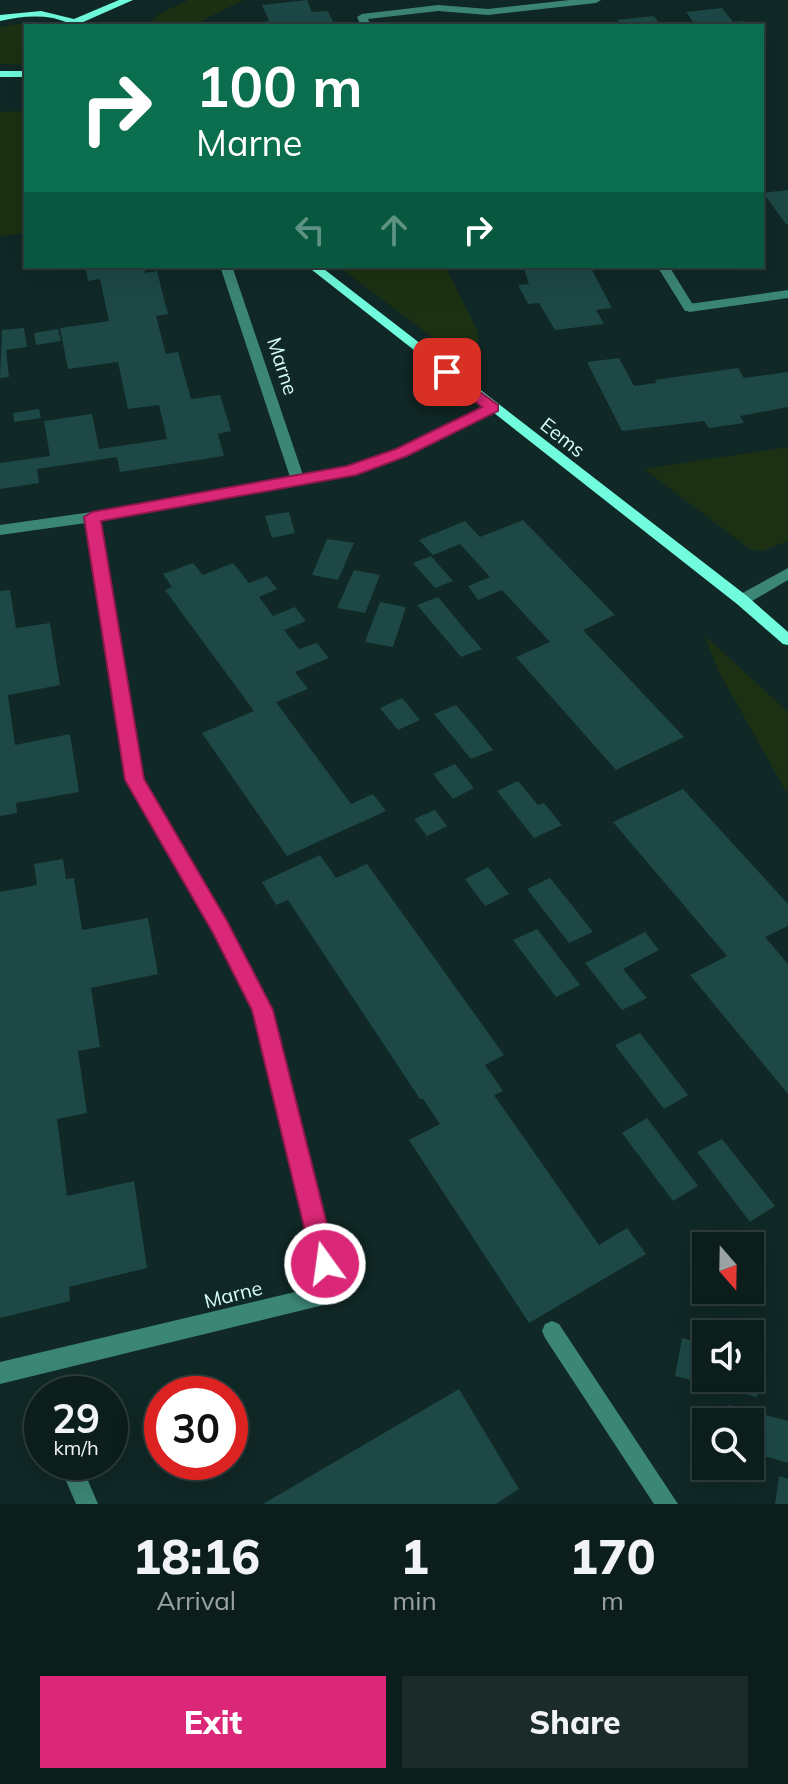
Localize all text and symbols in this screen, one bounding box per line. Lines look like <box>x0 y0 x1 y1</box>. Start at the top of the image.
text: 100 m <box>196 51 363 121</box>
icon: right <box>64 56 168 160</box>
text: Marne <box>196 120 302 165</box>
icon: left <box>288 208 332 252</box>
icon: ahead <box>372 208 416 252</box>
icon: right <box>456 208 500 252</box>
street label: Marne <box>262 334 304 398</box>
pin <box>413 338 481 406</box>
icon: arrive <box>425 350 469 394</box>
street label: Eems <box>536 412 590 462</box>
position arrow <box>283 1222 367 1306</box>
north arrow <box>692 1232 764 1304</box>
map controls <box>692 1232 764 1480</box>
street label: Marne <box>201 1275 265 1313</box>
button: sound <box>692 1320 764 1392</box>
speed limit sign: 30 <box>144 1376 248 1480</box>
text: 29 <box>52 1393 100 1443</box>
button: search <box>692 1408 764 1480</box>
text: km/h <box>53 1435 99 1460</box>
text: 18:16 <box>132 1526 260 1586</box>
text: 1 <box>400 1526 429 1586</box>
text: 170 <box>569 1526 656 1586</box>
text: Arrival <box>156 1584 236 1617</box>
text: min <box>393 1584 437 1617</box>
text: m <box>601 1584 624 1617</box>
button: Exit <box>40 1676 386 1768</box>
button: Share <box>402 1676 748 1768</box>

